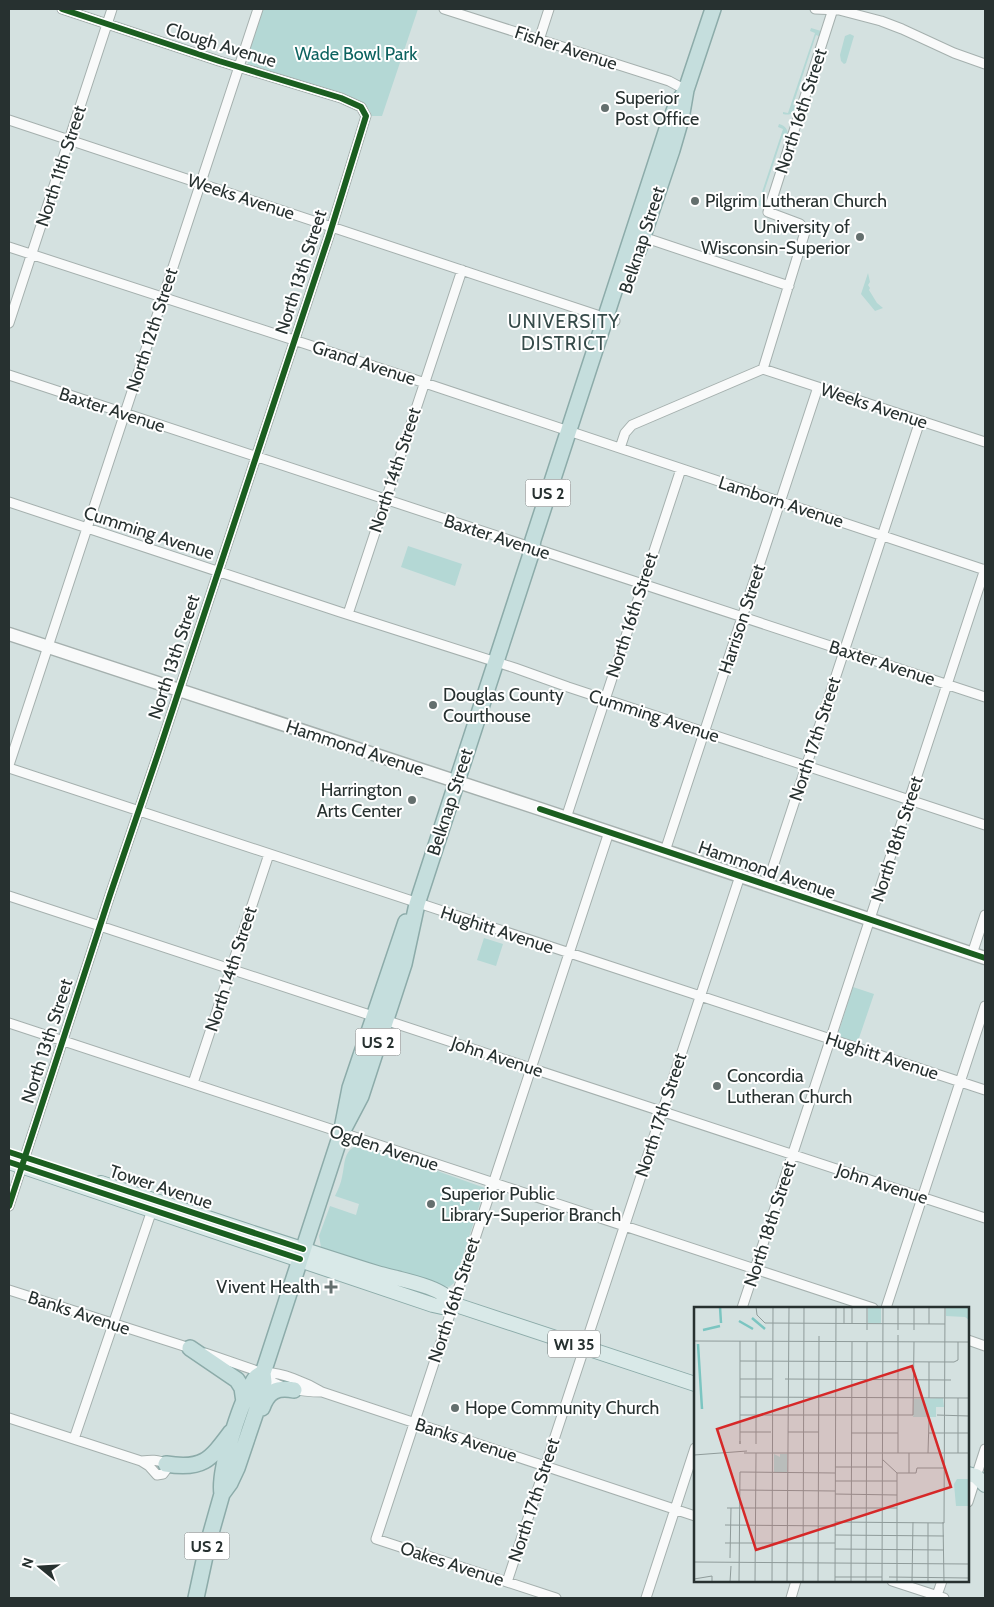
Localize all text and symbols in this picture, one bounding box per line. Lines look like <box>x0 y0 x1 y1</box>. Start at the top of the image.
street label: Clough Avenue <box>163 18 279 72</box>
street label: Fisher Avenue <box>512 21 620 75</box>
park label: Wade Bowl Park <box>295 43 418 65</box>
street label: North 16th Street <box>770 46 832 176</box>
place label: Superior Post Office <box>615 87 699 130</box>
marker: Superior Post Office <box>599 102 611 114</box>
street label: North 11th Street <box>31 103 91 229</box>
street label: Weeks Avenue <box>185 169 297 225</box>
street label: Belknap Street <box>614 184 670 296</box>
place label: Pilgrim Lutheran Church <box>705 190 887 212</box>
marker: Pilgrim Lutheran Church <box>689 195 701 207</box>
street label: North 13th Street <box>271 207 331 337</box>
place label: University of Wisconsin-Superior <box>701 216 850 259</box>
marker: University of Wisconsin-Superior <box>854 231 866 243</box>
street label: North 12th Street <box>122 265 182 395</box>
district label: UNIVERSITY DISTRICT <box>508 310 620 355</box>
street label: Grand Avenue <box>310 336 418 390</box>
street label: Weeks Avenue <box>818 378 930 434</box>
street label: Baxter Avenue <box>56 383 168 437</box>
street label: North 14th Street <box>364 405 426 535</box>
street label: Lamborn Avenue <box>716 471 846 533</box>
road number: US 2 <box>526 479 570 506</box>
street label: Cumming Avenue <box>81 502 217 564</box>
street label: Baxter Avenue <box>441 510 553 564</box>
street label: North 16th Street <box>601 550 663 680</box>
street label: Harrison Street <box>714 561 770 677</box>
street label: North 13th Street <box>144 592 204 722</box>
street label: Baxter Avenue <box>826 636 938 690</box>
street label: North 17th Street <box>785 674 845 804</box>
place label: Douglas County Courthouse <box>443 684 564 727</box>
street label: Cumming Avenue <box>586 685 722 747</box>
marker: Douglas County Courthouse <box>427 699 439 711</box>
street label: Hammond Avenue <box>283 715 427 781</box>
street label: Belknap Street <box>422 746 478 858</box>
street label: North 18th Street <box>866 773 928 905</box>
place label: Harrington Arts Center <box>317 779 402 822</box>
marker: Harrington Arts Center <box>406 794 418 806</box>
street label: Hammond Avenue <box>695 836 839 904</box>
street label: Hughitt Avenue <box>438 901 556 959</box>
street label: North 14th Street <box>200 904 262 1034</box>
street label: North 13th Street <box>17 976 77 1106</box>
street label: Hughitt Avenue <box>823 1027 941 1085</box>
road number: US 2 <box>356 1028 400 1056</box>
street label: John Avenue <box>447 1032 546 1082</box>
street label: North 17th Street <box>631 1050 691 1180</box>
place label: Concordia Lutheran Church <box>727 1065 852 1108</box>
marker: Concordia Lutheran Church <box>711 1080 723 1092</box>
street label: Ogden Avenue <box>327 1120 441 1176</box>
street label: North 18th Street <box>739 1158 801 1290</box>
street label: John Avenue <box>832 1159 931 1209</box>
street label: Tower Avenue <box>107 1160 215 1214</box>
place label: Superior Public Library-Superior Branch <box>441 1183 621 1226</box>
marker: Superior Public Library-Superior Branch <box>425 1198 437 1210</box>
street label: North 16th Street <box>423 1235 485 1365</box>
place label: Vivent Health <box>216 1276 320 1298</box>
marker: Vivent Health <box>324 1280 338 1294</box>
street label: Banks Avenue <box>25 1286 133 1340</box>
inset map <box>694 1307 969 1582</box>
road number: WI 35 <box>548 1330 600 1358</box>
place label: Hope Community Church <box>465 1397 659 1419</box>
marker: Hope Community Church <box>449 1402 461 1414</box>
street label: Banks Avenue <box>412 1413 520 1467</box>
street label: North 17th Street <box>504 1435 564 1565</box>
road number: US 2 <box>184 1532 230 1560</box>
street label: Oakes Avenue <box>397 1537 507 1591</box>
north arrow <box>15 1542 65 1592</box>
text: N <box>18 1555 38 1570</box>

